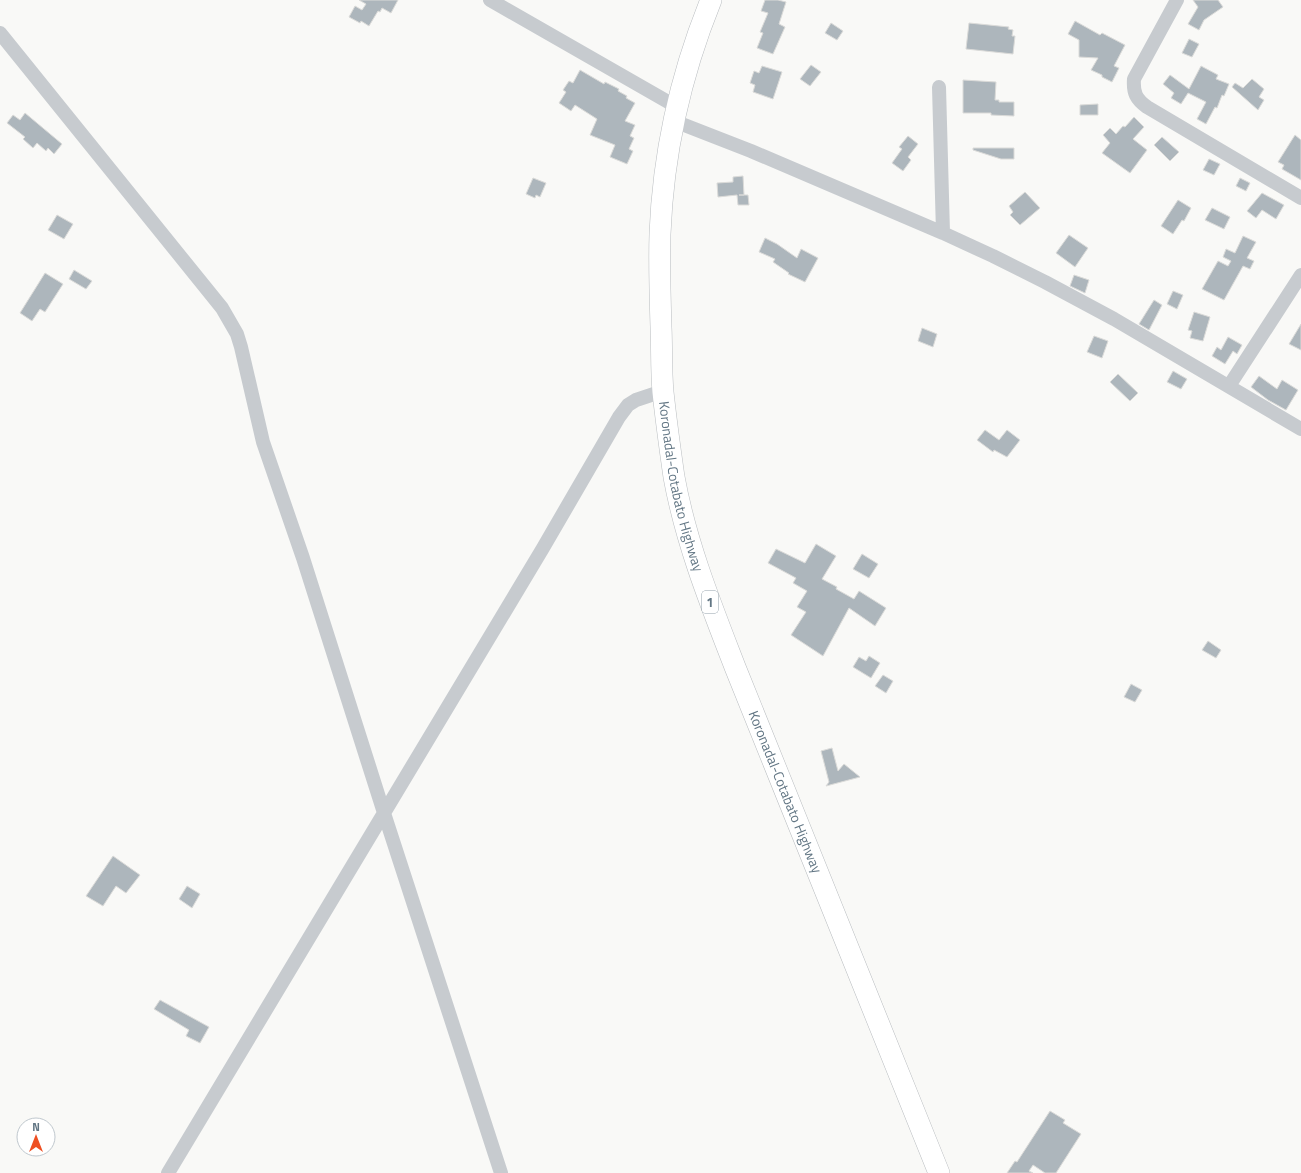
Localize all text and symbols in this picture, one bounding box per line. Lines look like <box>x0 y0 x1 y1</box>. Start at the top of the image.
street label: Koronadal-Cotabato Highway <box>654 400 710 574</box>
road number: 1 <box>702 591 718 613</box>
street label: Koronadal-Cotabato Highway <box>744 707 828 876</box>
north arrow <box>16 1117 56 1157</box>
text: N <box>32 1119 40 1135</box>

